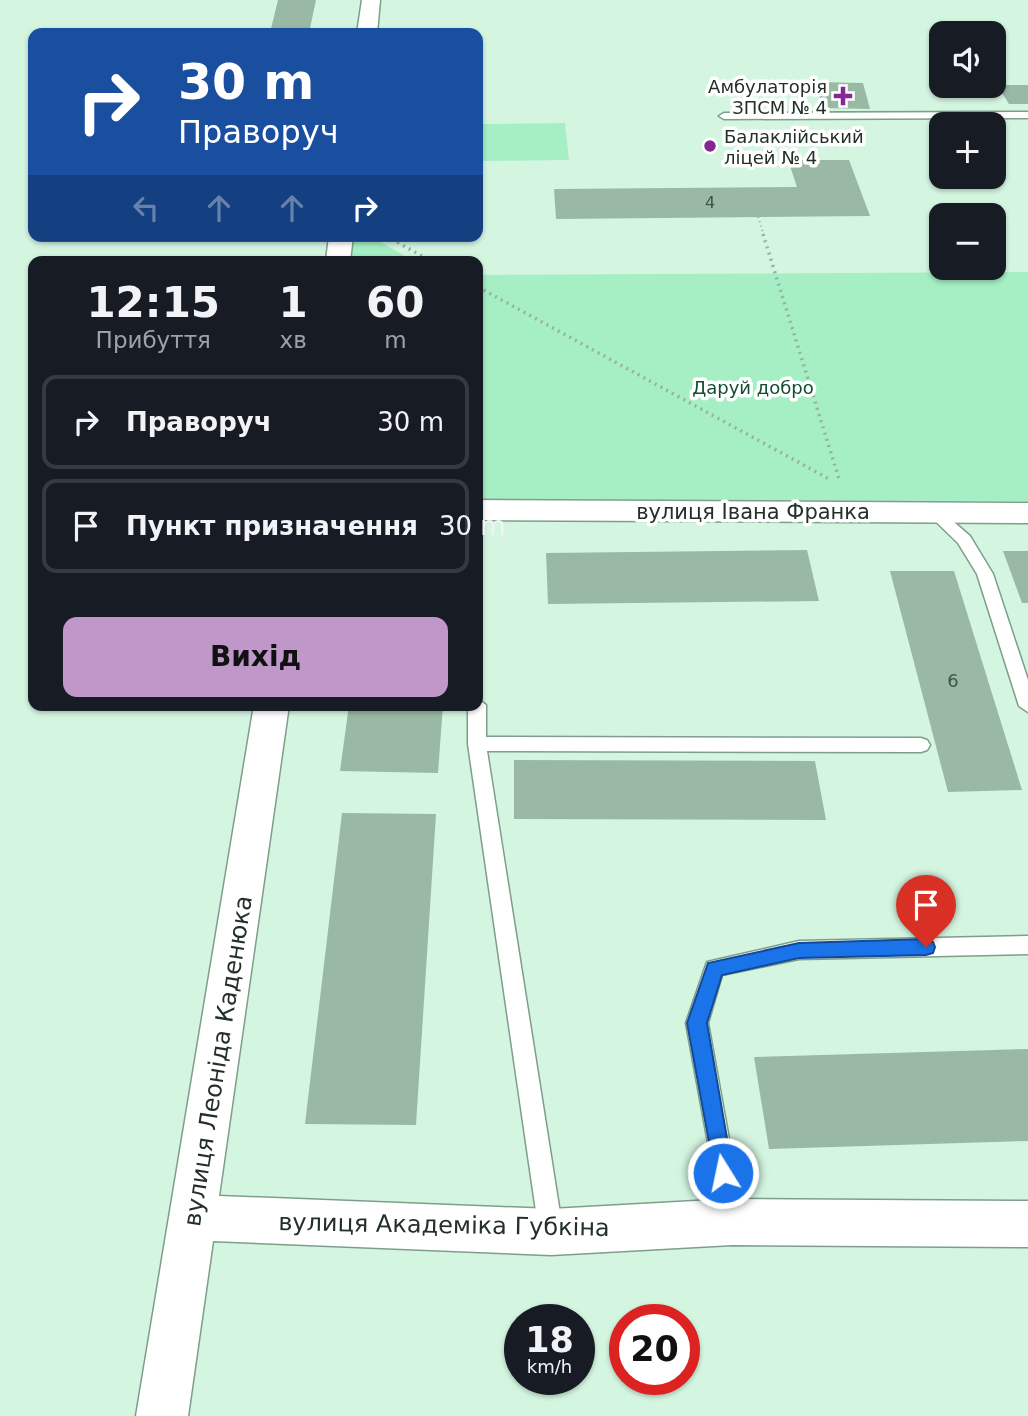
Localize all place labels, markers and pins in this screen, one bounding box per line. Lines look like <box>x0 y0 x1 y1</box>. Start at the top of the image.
place label: Амбулаторія ЗПСМ № 4 <box>708 76 827 118</box>
marker: Амбулаторія ЗПСМ № 4 <box>833 86 853 106</box>
place label: Балаклійський ліцей № 4 <box>724 126 864 168</box>
marker: Балаклійський ліцей № 4 <box>702 138 718 154</box>
pin <box>896 875 956 947</box>

